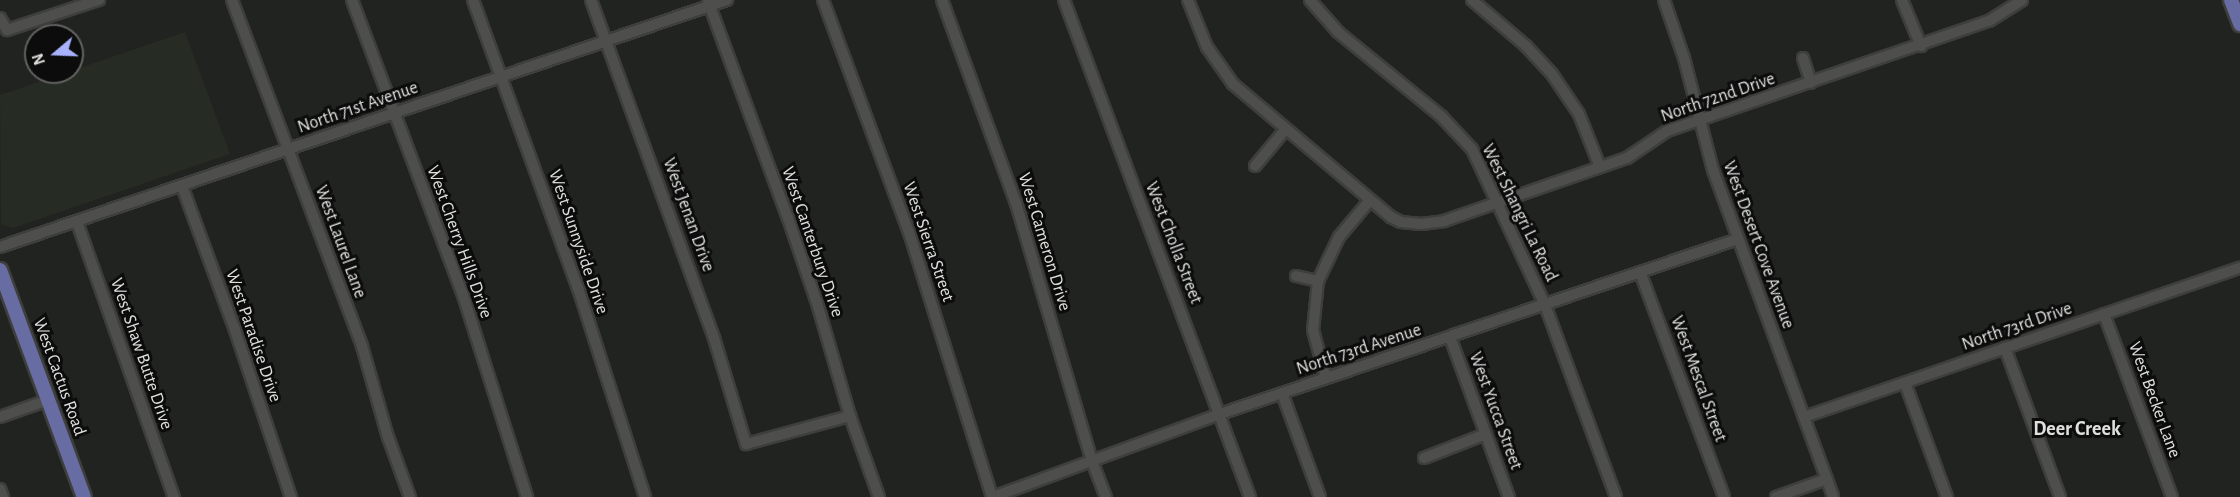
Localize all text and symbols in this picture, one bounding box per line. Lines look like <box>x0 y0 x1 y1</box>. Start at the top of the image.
north arrow <box>24 24 84 84</box>
text: N <box>29 51 48 67</box>
street label: North 72nd Drive <box>1658 68 1778 128</box>
street label: North 71st Avenue <box>295 77 421 139</box>
street label: West Shangri La Road <box>1476 141 1562 285</box>
street label: West Jenan Drive <box>657 155 719 275</box>
street label: West Desert Cove Avenue <box>1718 158 1798 332</box>
street label: West Cherry Hills Drive <box>421 163 497 321</box>
street label: West Canterbury Drive <box>776 164 848 320</box>
street label: West Sunnyside Drive <box>543 167 613 317</box>
street label: West Cameron Drive <box>1013 170 1075 314</box>
street label: West Sierra Street <box>897 179 959 305</box>
street label: West Cholla Street <box>1140 179 1206 307</box>
street label: West Laurel Lane <box>310 183 370 301</box>
street label: West Paradise Drive <box>220 267 286 405</box>
street label: West Shaw Butte Drive <box>105 276 177 432</box>
street label: North 73rd Drive <box>1959 298 2075 356</box>
street label: West Mescal Street <box>1665 313 1731 445</box>
street label: West Cactus Road <box>28 315 90 439</box>
street label: North 73rd Avenue <box>1294 320 1424 380</box>
street label: West Becker Lane <box>2123 339 2185 461</box>
street label: West Yucca Street <box>1464 349 1526 473</box>
district label: Deer Creek <box>2033 417 2121 441</box>

